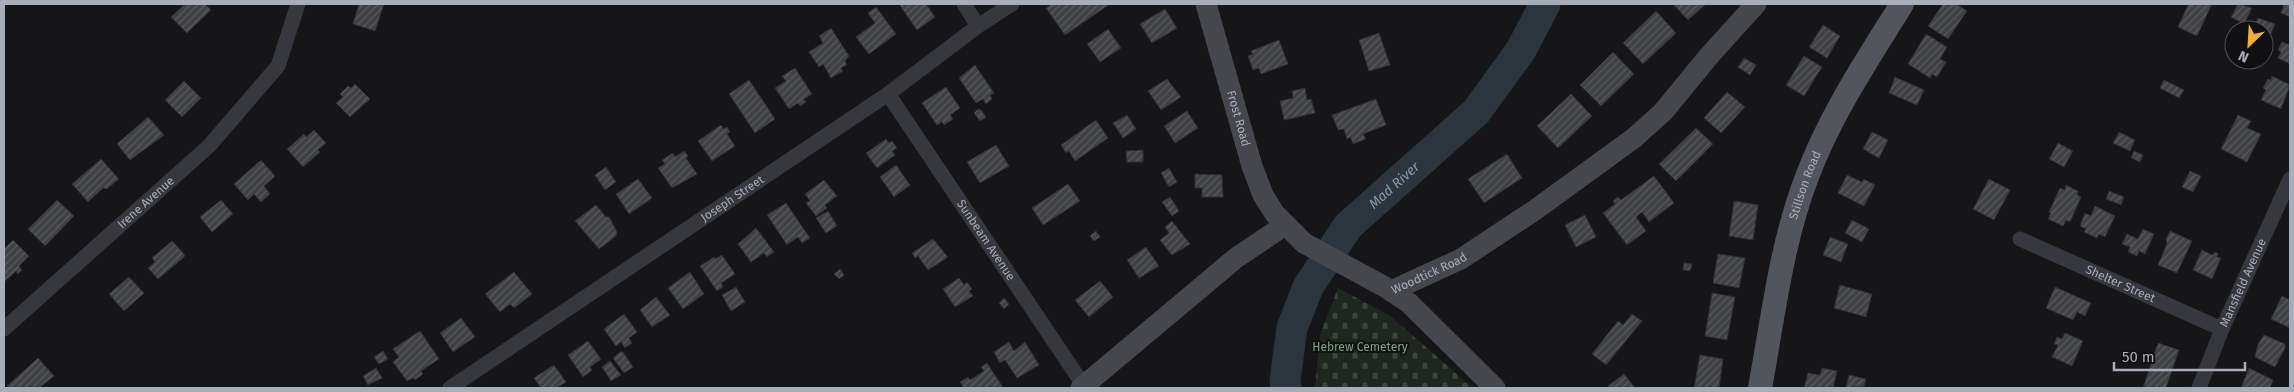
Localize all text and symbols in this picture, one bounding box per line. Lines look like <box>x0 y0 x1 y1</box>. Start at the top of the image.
north arrow <box>2224 20 2274 70</box>
text: N <box>2236 47 2252 66</box>
street label: Frost Road <box>1224 89 1253 148</box>
street label: Stillson Road <box>1786 149 1824 221</box>
water label: Mad River <box>1365 158 1424 213</box>
street label: Joseph Street <box>698 172 767 225</box>
street label: Irene Avenue <box>115 174 177 231</box>
street label: Sunbeam Avenue <box>954 197 1018 283</box>
street label: Mansfield Avenue <box>2217 236 2269 329</box>
street label: Woodtick Road <box>1389 250 1470 297</box>
street label: Shelter Street <box>2083 262 2158 306</box>
park label: Hebrew Cemetery <box>1312 340 1408 354</box>
scale bar <box>2114 340 2245 372</box>
text: 50 m <box>2122 348 2155 366</box>

